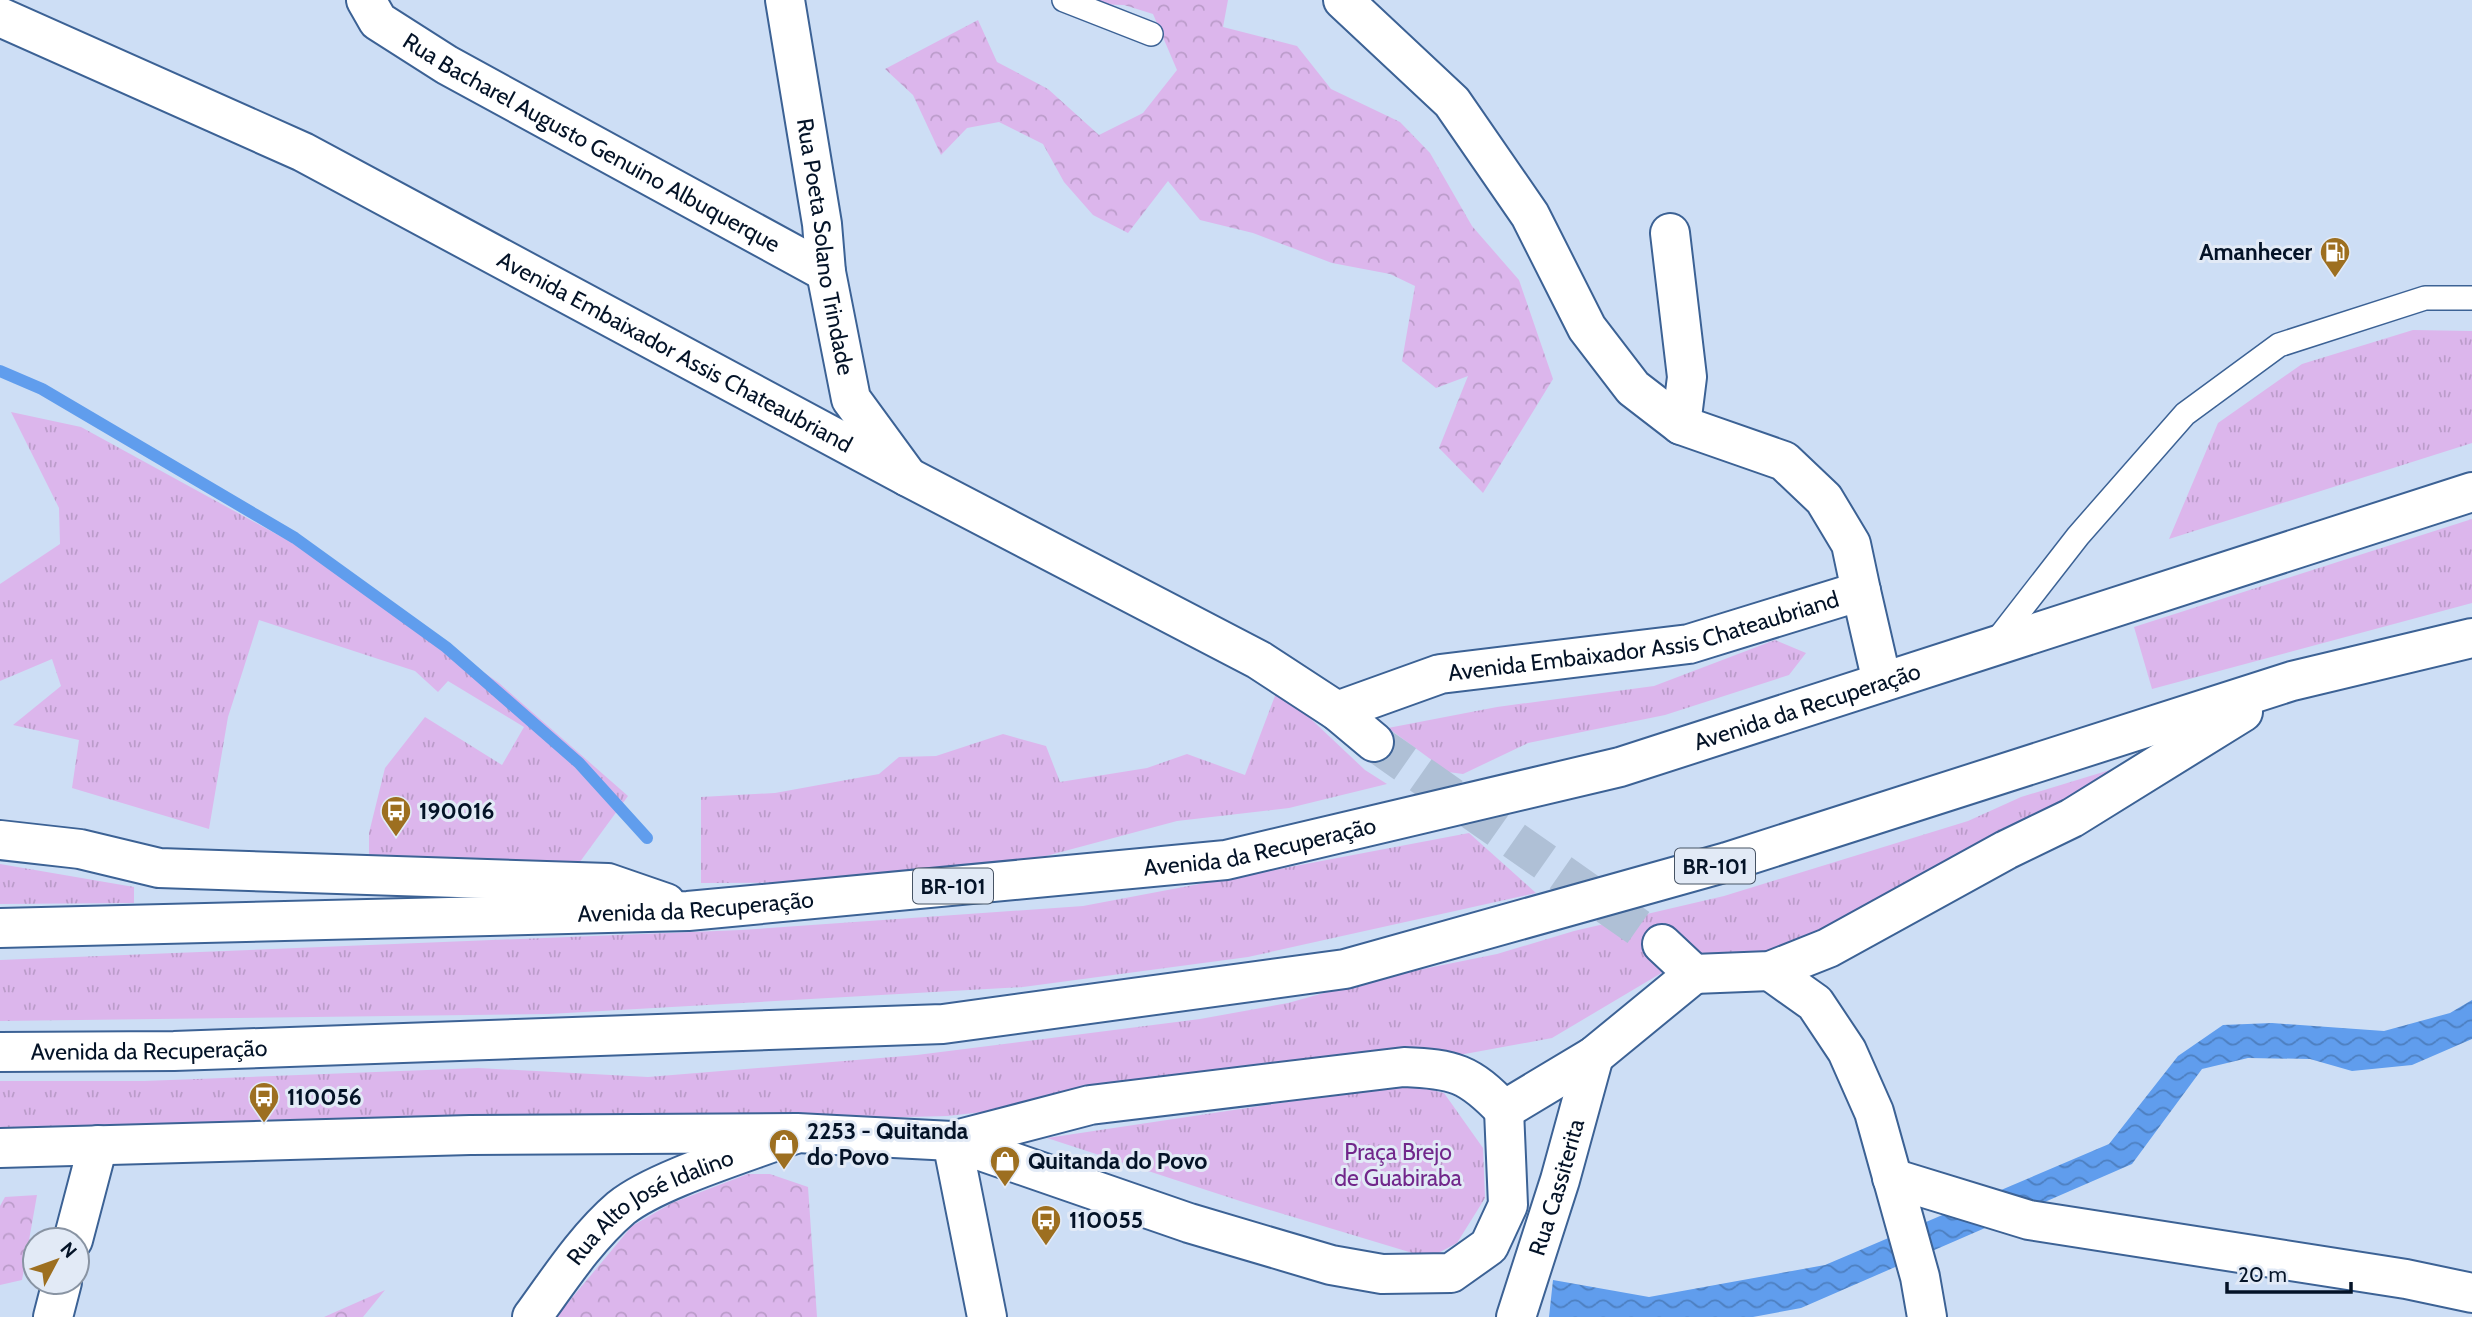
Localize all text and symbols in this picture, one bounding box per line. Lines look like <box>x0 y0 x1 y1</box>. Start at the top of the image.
street label: Rua Bacharel Augusto Genuino Albuquerque <box>398 27 785 258</box>
street label: Rua Poeta Solano Trindade <box>791 116 860 378</box>
fuel station icon: Amanhecer <box>2318 235 2352 279</box>
place label: Amanhecer <box>2199 238 2312 266</box>
street label: Avenida Embaixador Assis Chateaubriand <box>493 245 857 459</box>
street label: Avenida Embaixador Assis Chateaubriand <box>1446 585 1842 687</box>
street label: Avenida da Recuperação <box>1690 657 1924 756</box>
bus stop icon: 190016 <box>379 794 413 838</box>
place label: 190016 <box>419 797 494 825</box>
street label: Avenida da Recuperação <box>1142 811 1379 882</box>
road number: BR-101 <box>1675 848 1755 884</box>
road number: BR-101 <box>913 868 993 903</box>
street label: Avenida da Recuperação <box>577 885 815 928</box>
street label: Avenida da Recuperação <box>31 1034 268 1066</box>
bus stop icon: 110056 <box>247 1080 281 1124</box>
place label: 110056 <box>287 1083 362 1111</box>
street label: Rua Cassiterita <box>1523 1116 1590 1259</box>
place label: 2253 - Quitanda do Povo <box>807 1117 969 1171</box>
shop icon: 2253 - Quitanda do Povo <box>767 1127 801 1171</box>
park label: Praça Brejo de Guabiraba <box>1334 1138 1462 1192</box>
street label: Rua Alto José Idalino <box>561 1143 737 1271</box>
shop icon: Quitanda do Povo <box>988 1144 1022 1188</box>
place label: Quitanda do Povo <box>1028 1147 1207 1175</box>
bus stop icon: 110055 <box>1029 1203 1063 1247</box>
place label: 110055 <box>1069 1206 1143 1234</box>
north arrow <box>21 1226 91 1296</box>
text: N <box>55 1238 82 1263</box>
scale bar <box>2227 1250 2351 1294</box>
text: 20 m <box>2238 1262 2287 1287</box>

